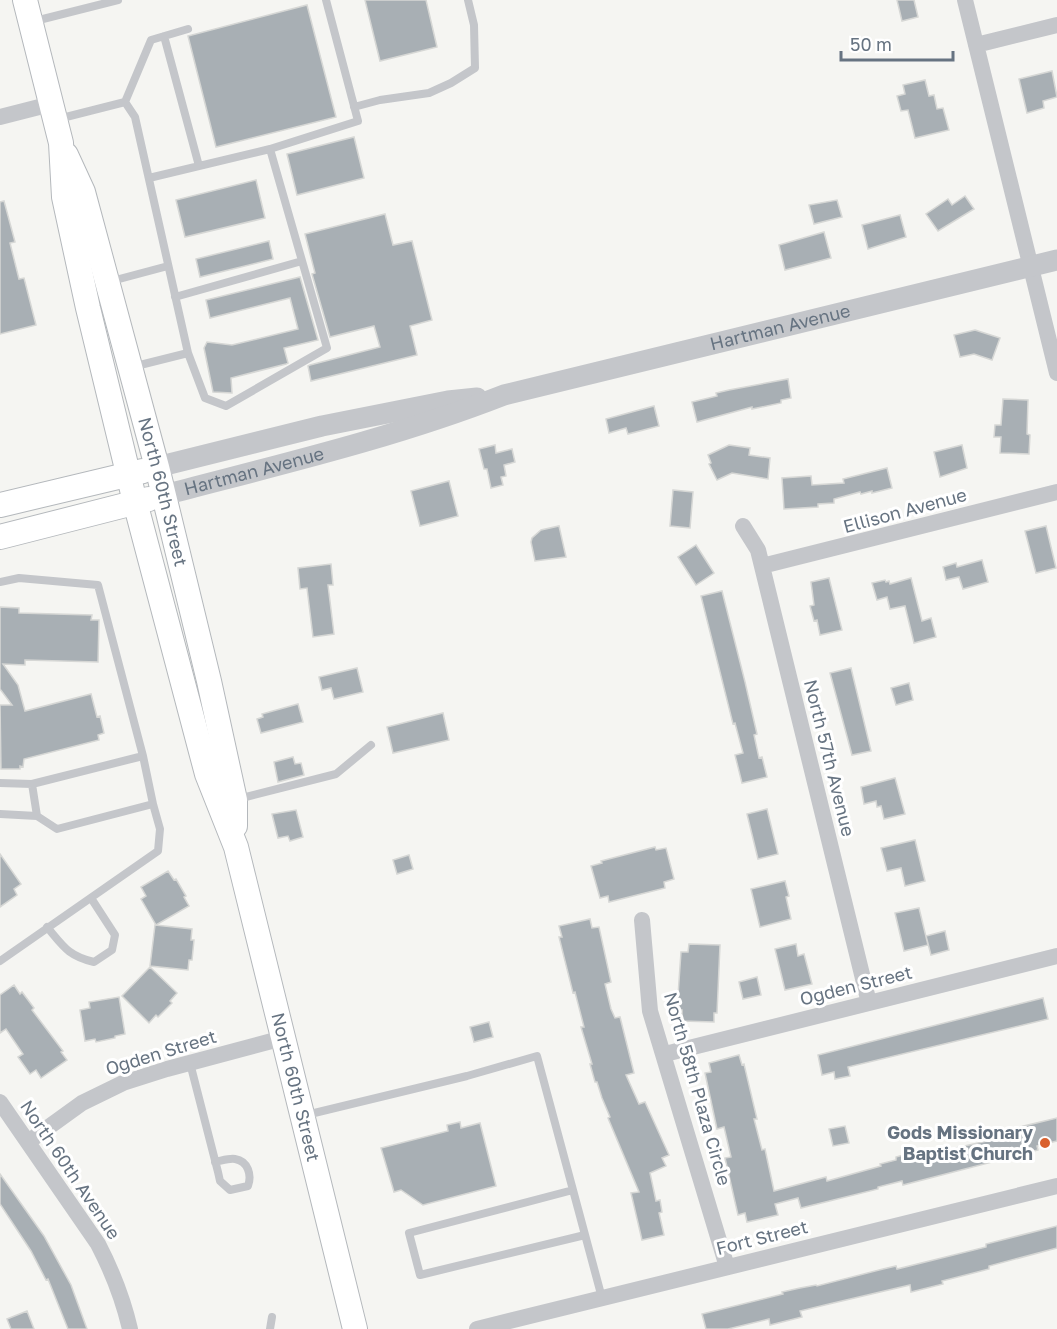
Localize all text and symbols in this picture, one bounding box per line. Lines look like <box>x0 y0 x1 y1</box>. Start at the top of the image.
scale bar <box>841 24 954 62</box>
text: 50 m <box>850 33 892 55</box>
street label: Hartman Avenue <box>708 299 852 354</box>
street label: North 60th Street <box>134 415 193 568</box>
street label: Hartman Avenue <box>181 442 326 499</box>
street label: Ellison Avenue <box>841 483 969 537</box>
street label: North 57th Avenue <box>800 677 860 838</box>
street label: Ogden Street <box>797 960 914 1010</box>
street label: North 58th Plaza Circle <box>660 990 736 1188</box>
street label: North 60th Street <box>267 1010 325 1164</box>
street label: Ogden Street <box>103 1025 219 1079</box>
street label: North 60th Avenue <box>16 1096 126 1243</box>
place label: Gods Missionary Baptist Church <box>887 1121 1033 1164</box>
marker: Gods Missionary Baptist Church <box>1038 1136 1052 1150</box>
street label: Fort Street <box>714 1215 810 1259</box>

